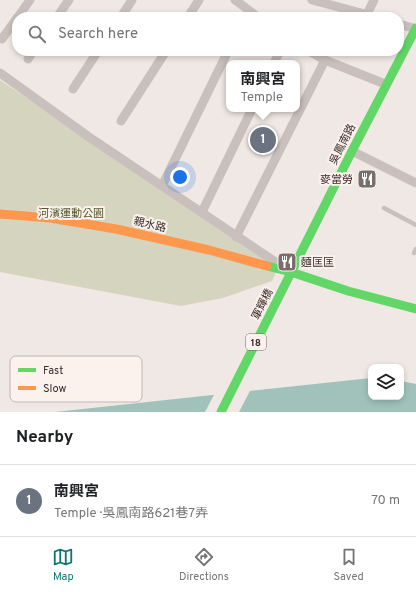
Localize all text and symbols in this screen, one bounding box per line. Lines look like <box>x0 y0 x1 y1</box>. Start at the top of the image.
search box <box>12 12 404 56</box>
icon: search <box>26 23 48 45</box>
text: Search here <box>58 25 138 44</box>
popup <box>226 60 300 112</box>
text: 南興宮 <box>240 71 286 90</box>
text: Temple <box>240 90 283 106</box>
street label: 吳鳳南路 <box>327 122 359 167</box>
pin: 1 <box>250 125 276 155</box>
your location <box>170 167 190 187</box>
restaurant icon: 麥當勞 <box>356 168 378 190</box>
place label: 麥當勞 <box>320 173 353 187</box>
park label: 河濱運動公園 <box>38 207 104 221</box>
street label: 親水路 <box>132 214 167 236</box>
restaurant icon: 麵匡匡 <box>276 251 298 273</box>
place label: 麵匡匡 <box>301 256 334 270</box>
street label: 軍輝橋 <box>249 287 277 322</box>
road number: 18 <box>246 334 266 350</box>
legend <box>10 356 142 402</box>
text: Fast <box>43 364 63 378</box>
map controls <box>368 364 404 400</box>
button: layers <box>368 364 404 400</box>
text: Slow <box>43 382 66 396</box>
text: Nearby <box>16 427 73 449</box>
text: 南興宮 <box>54 483 99 502</box>
text: 1 <box>26 493 32 509</box>
text: 70 m <box>371 493 400 509</box>
text: Temple · 吳鳳南路621巷7弄 <box>54 506 208 522</box>
tab: Map <box>52 546 74 584</box>
tab: Directions <box>179 546 229 584</box>
tab: Saved <box>333 546 364 584</box>

